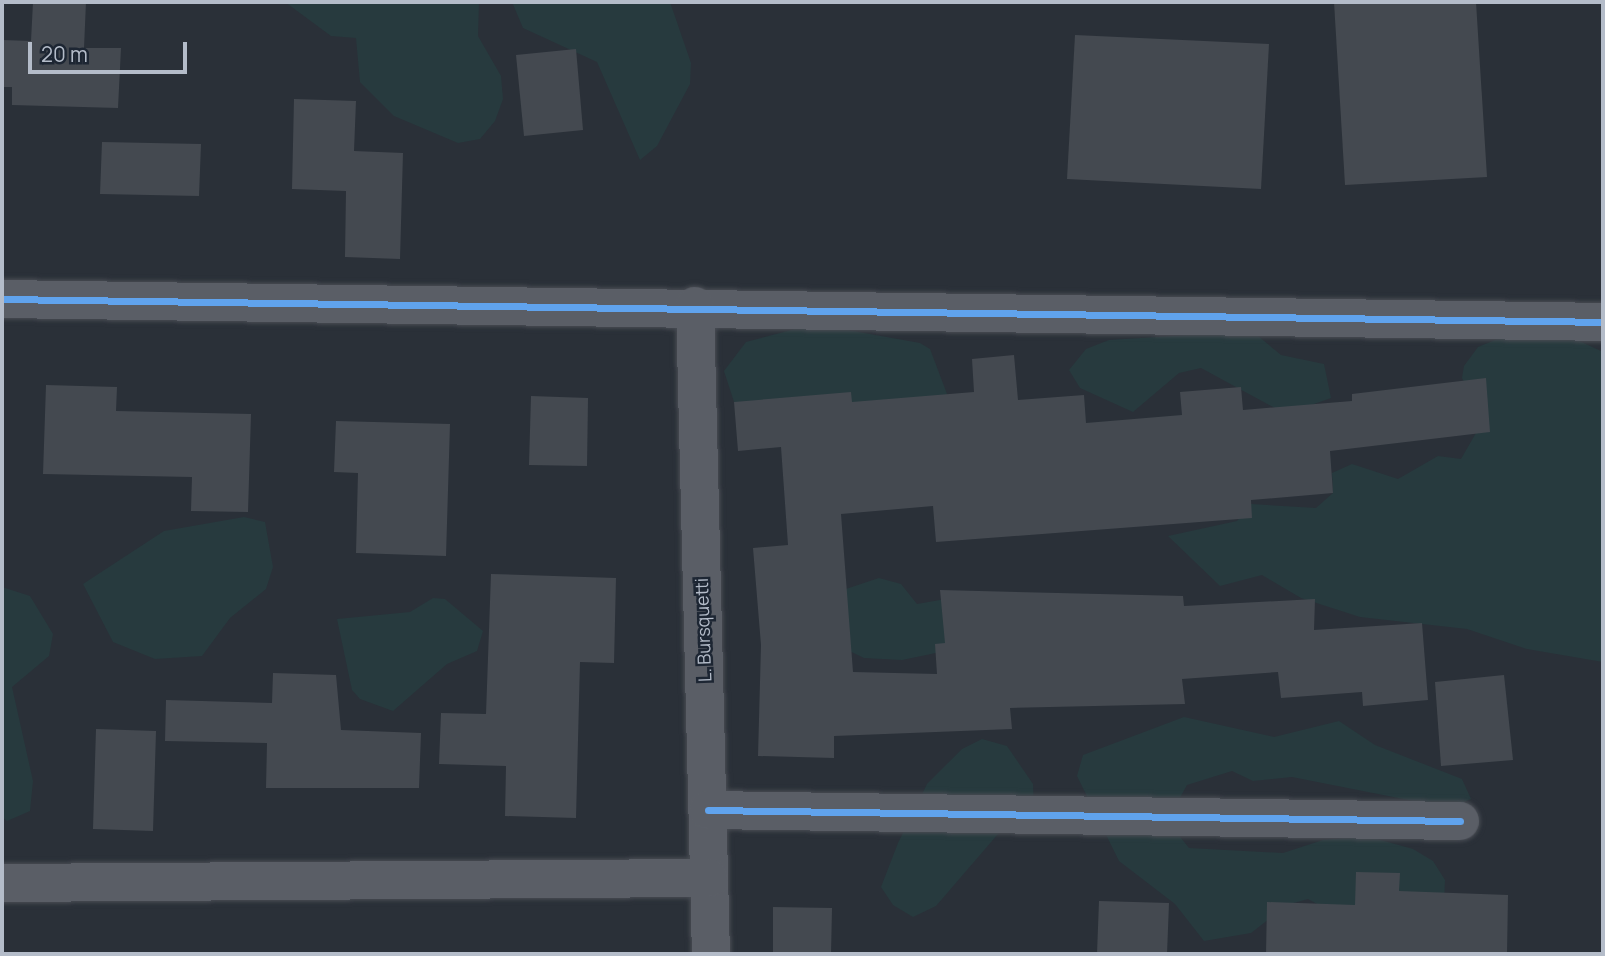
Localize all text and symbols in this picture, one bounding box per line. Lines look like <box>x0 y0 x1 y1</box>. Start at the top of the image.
scale bar <box>32 28 191 72</box>
text: 20 m <box>41 40 88 68</box>
street label: L. Bursquetti <box>690 578 716 682</box>

